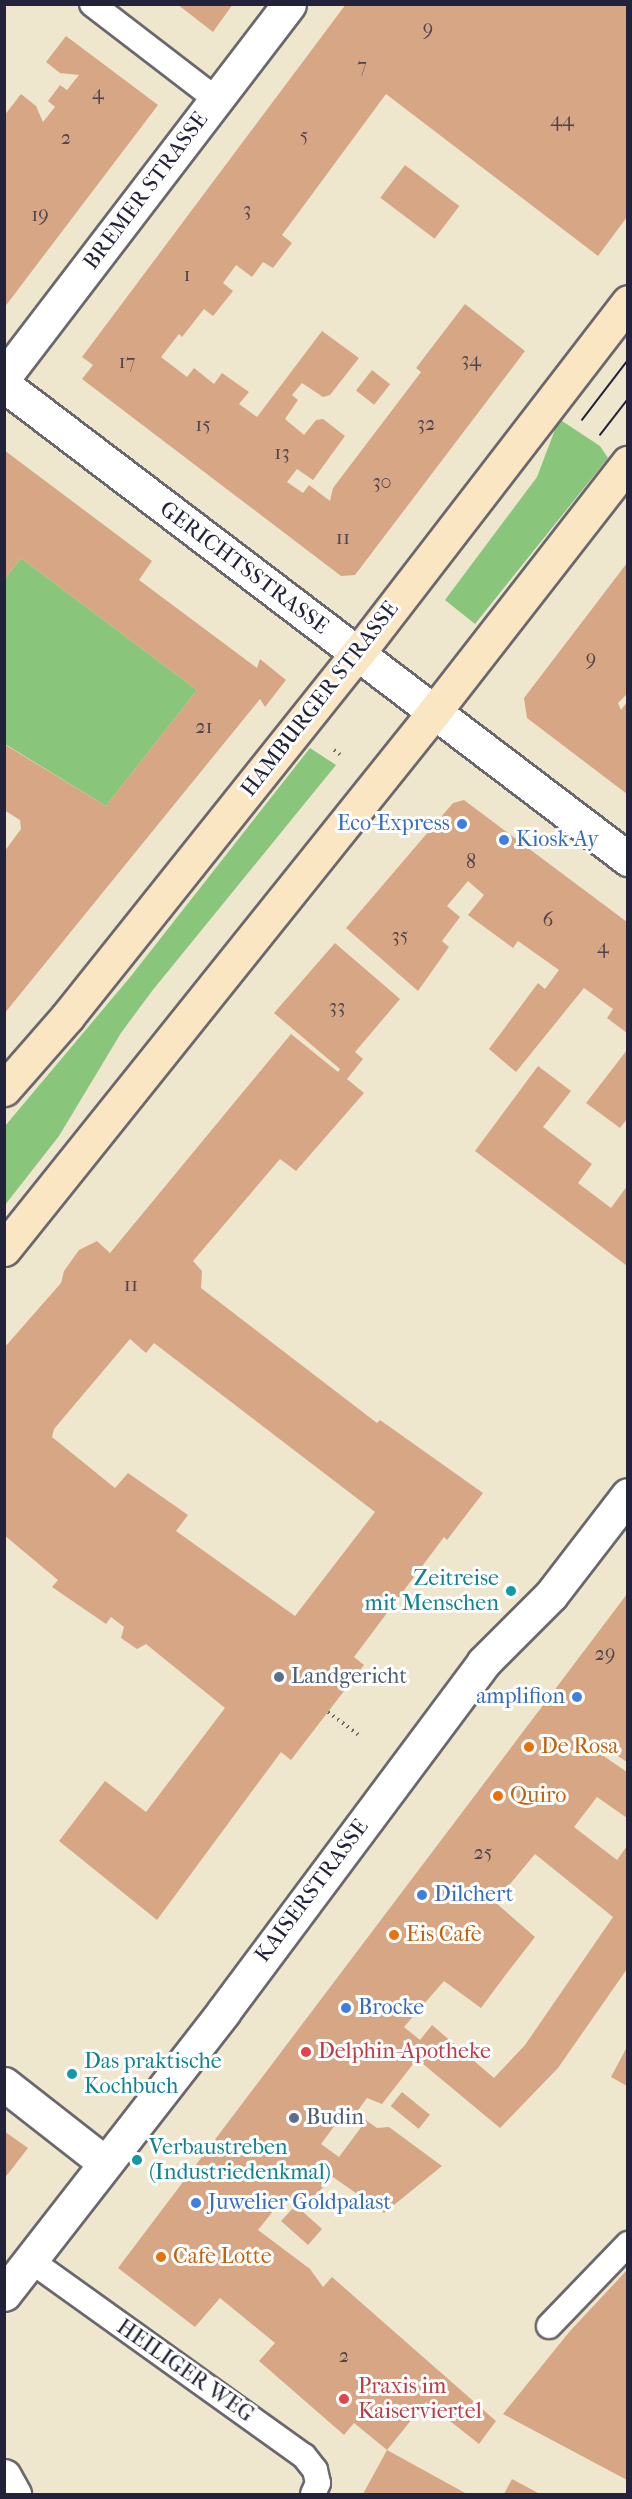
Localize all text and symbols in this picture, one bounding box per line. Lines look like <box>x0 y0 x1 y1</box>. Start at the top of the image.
house number: 9 <box>423 16 433 40</box>
house number: 7 <box>357 53 367 77</box>
house number: 4 <box>92 80 104 104</box>
street label: BREMER STRASSE <box>78 107 214 275</box>
house number: 44 <box>550 107 574 131</box>
house number: 5 <box>300 123 308 147</box>
house number: 2 <box>61 125 71 149</box>
house number: 3 <box>243 197 251 221</box>
house number: 19 <box>31 202 49 226</box>
house number: 1 <box>183 262 191 286</box>
house number: 34 <box>461 347 481 371</box>
house number: 17 <box>119 349 135 373</box>
house number: 32 <box>417 411 435 435</box>
house number: 15 <box>195 412 211 436</box>
house number: 13 <box>274 440 290 464</box>
house number: 30 <box>372 469 392 493</box>
street label: GERICHTSSTRASSE <box>154 496 334 640</box>
house number: 11 <box>336 525 350 549</box>
street label: HAMBURGER STRASSE <box>236 596 404 802</box>
house number: 9 <box>586 646 596 670</box>
house number: 21 <box>195 714 213 738</box>
place label: Eco-Express <box>337 811 450 837</box>
marker: Eco-Express <box>455 817 469 831</box>
place label: Kiosk Ay <box>516 827 599 853</box>
marker: Kiosk Ay <box>497 833 511 847</box>
house number: 8 <box>466 849 476 873</box>
house number: 6 <box>543 907 553 931</box>
house number: 35 <box>392 923 408 947</box>
house number: 4 <box>597 934 609 958</box>
house number: 33 <box>329 994 345 1018</box>
house number: 11 <box>124 1272 138 1296</box>
place label: Zeitreise mit Menschen <box>365 1565 499 1616</box>
marker: Zeitreise mit Menschen <box>504 1584 518 1598</box>
house number: 29 <box>595 1641 615 1665</box>
place label: Landgericht <box>291 1664 407 1690</box>
marker: Landgericht <box>272 1670 286 1684</box>
place label: amplifion <box>476 1684 565 1710</box>
marker: amplifion <box>570 1690 584 1704</box>
place label: De Rosa <box>541 1734 619 1760</box>
marker: De Rosa <box>522 1740 536 1754</box>
place label: Quiro <box>510 1783 566 1809</box>
marker: Quiro <box>491 1789 505 1803</box>
street label: KAISERSTRASSE <box>250 1814 374 1968</box>
house number: 25 <box>474 1840 492 1864</box>
place label: Dilchert <box>434 1882 513 1908</box>
marker: Dilchert <box>415 1888 429 1902</box>
place label: Eis Cafe <box>406 1922 482 1948</box>
marker: Eis Cafe <box>387 1928 401 1942</box>
place label: Brocke <box>358 1995 424 2021</box>
marker: Brocke <box>339 2001 353 2015</box>
place label: Delphin-Apotheke <box>318 2039 491 2065</box>
marker: Delphin-Apotheke <box>299 2045 313 2059</box>
place label: Das praktische Kochbuch <box>84 2048 222 2100</box>
marker: Das praktische Kochbuch <box>65 2067 79 2081</box>
place label: Budin <box>306 2105 364 2131</box>
marker: Budin <box>287 2111 301 2125</box>
place label: Verbaustreben (Industriedenkmal) <box>149 2134 331 2186</box>
marker: Verbaustreben (Industriedenkmal) <box>130 2153 144 2167</box>
place label: Juwelier Goldpalast <box>208 2190 391 2216</box>
marker: Juwelier Goldpalast <box>189 2196 203 2210</box>
place label: Cafe Lotte <box>173 2244 272 2270</box>
marker: Cafe Lotte <box>154 2250 168 2264</box>
street label: HEILIGER WEG <box>111 2314 259 2428</box>
house number: 2 <box>339 2343 349 2367</box>
place label: Praxis im Kaiserviertel <box>358 2373 482 2424</box>
marker: Praxis im Kaiserviertel <box>335 2390 353 2408</box>

